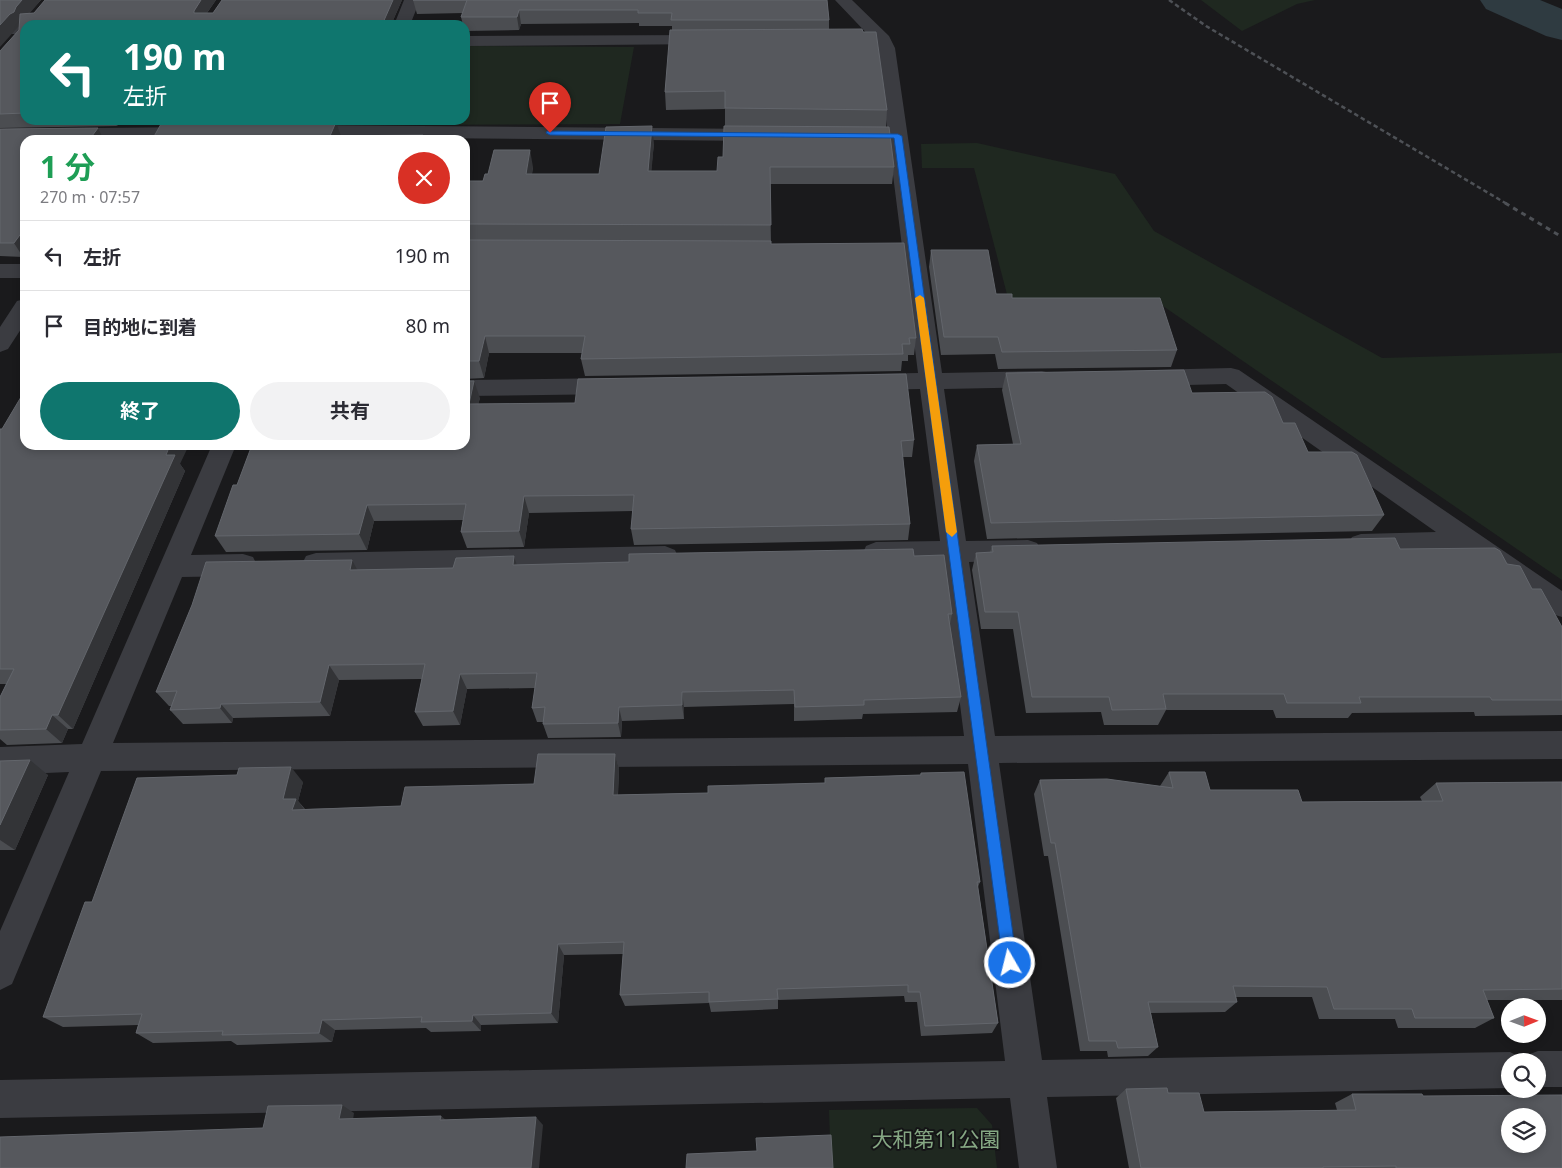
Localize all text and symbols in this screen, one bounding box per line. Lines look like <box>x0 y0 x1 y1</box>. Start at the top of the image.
text: 190 m <box>123 33 226 80</box>
icon: left <box>40 40 105 105</box>
text: 左折 <box>123 80 167 110</box>
pin <box>529 82 571 133</box>
icon: arrive <box>536 89 564 117</box>
text: 1 分 <box>40 146 95 187</box>
button: close <box>398 152 450 204</box>
text: 270 m · 07:57 <box>40 186 140 208</box>
icon: left <box>40 242 68 270</box>
text: 190 m <box>395 243 450 269</box>
text: 左折 <box>83 244 121 270</box>
icon: arrive <box>40 312 68 340</box>
text: 80 m <box>406 313 450 339</box>
text: 目的地に到着 <box>83 314 197 340</box>
button: 終了 <box>40 382 240 440</box>
button: 共有 <box>250 382 450 440</box>
position arrow <box>983 936 1035 988</box>
north arrow <box>1501 998 1546 1042</box>
map controls <box>1501 998 1546 1153</box>
button: search <box>1501 1053 1546 1098</box>
button: layers <box>1501 1108 1546 1153</box>
park label: 大和第11公園 <box>871 1125 1001 1153</box>

